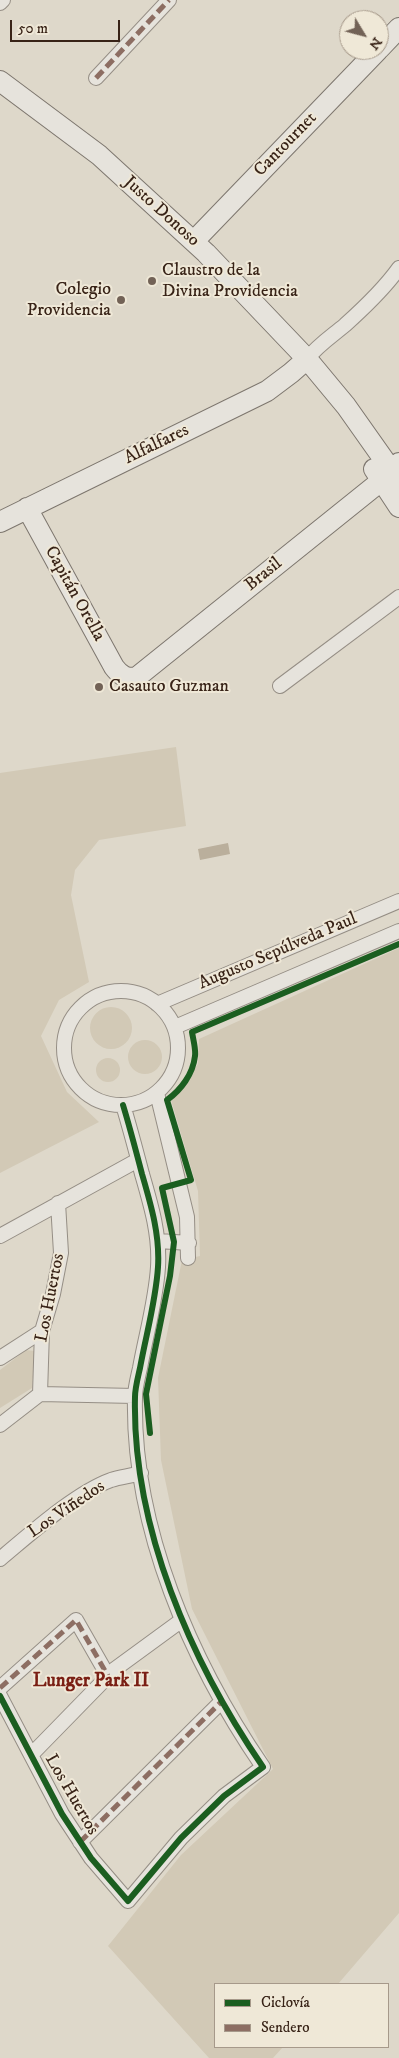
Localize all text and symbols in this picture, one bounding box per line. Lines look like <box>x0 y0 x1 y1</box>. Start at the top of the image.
scale bar <box>12 10 122 42</box>
north arrow <box>339 10 389 60</box>
text: 50 m <box>18 19 48 38</box>
text: N <box>365 33 386 53</box>
street label: Cantournet <box>250 108 322 182</box>
street label: Justo Donoso <box>118 172 204 252</box>
place label: Claustro de la Divina Providencia <box>162 260 298 302</box>
marker: Claustro de la Divina Providencia <box>146 275 158 287</box>
place label: Colegio Providencia <box>27 279 111 322</box>
marker: Colegio Providencia <box>115 294 127 306</box>
street label: Alfalfares <box>121 420 193 470</box>
street label: Capitán Orella <box>39 543 109 645</box>
street label: Brasil <box>241 553 287 597</box>
place label: Casauto Guzman <box>109 676 229 698</box>
marker: Casauto Guzman <box>93 681 105 693</box>
street label: Augusto Sepúlveda Paul <box>196 909 360 995</box>
street label: Los Huertos <box>32 1252 70 1344</box>
street label: Los Viñedos <box>24 1476 110 1544</box>
district label: Lunger Park II <box>33 1671 149 1693</box>
street label: Los Huertos <box>39 1751 103 1839</box>
legend <box>214 1983 389 2048</box>
text: Ciclovía <box>261 1993 310 2012</box>
text: Sendero <box>261 2018 309 2037</box>

